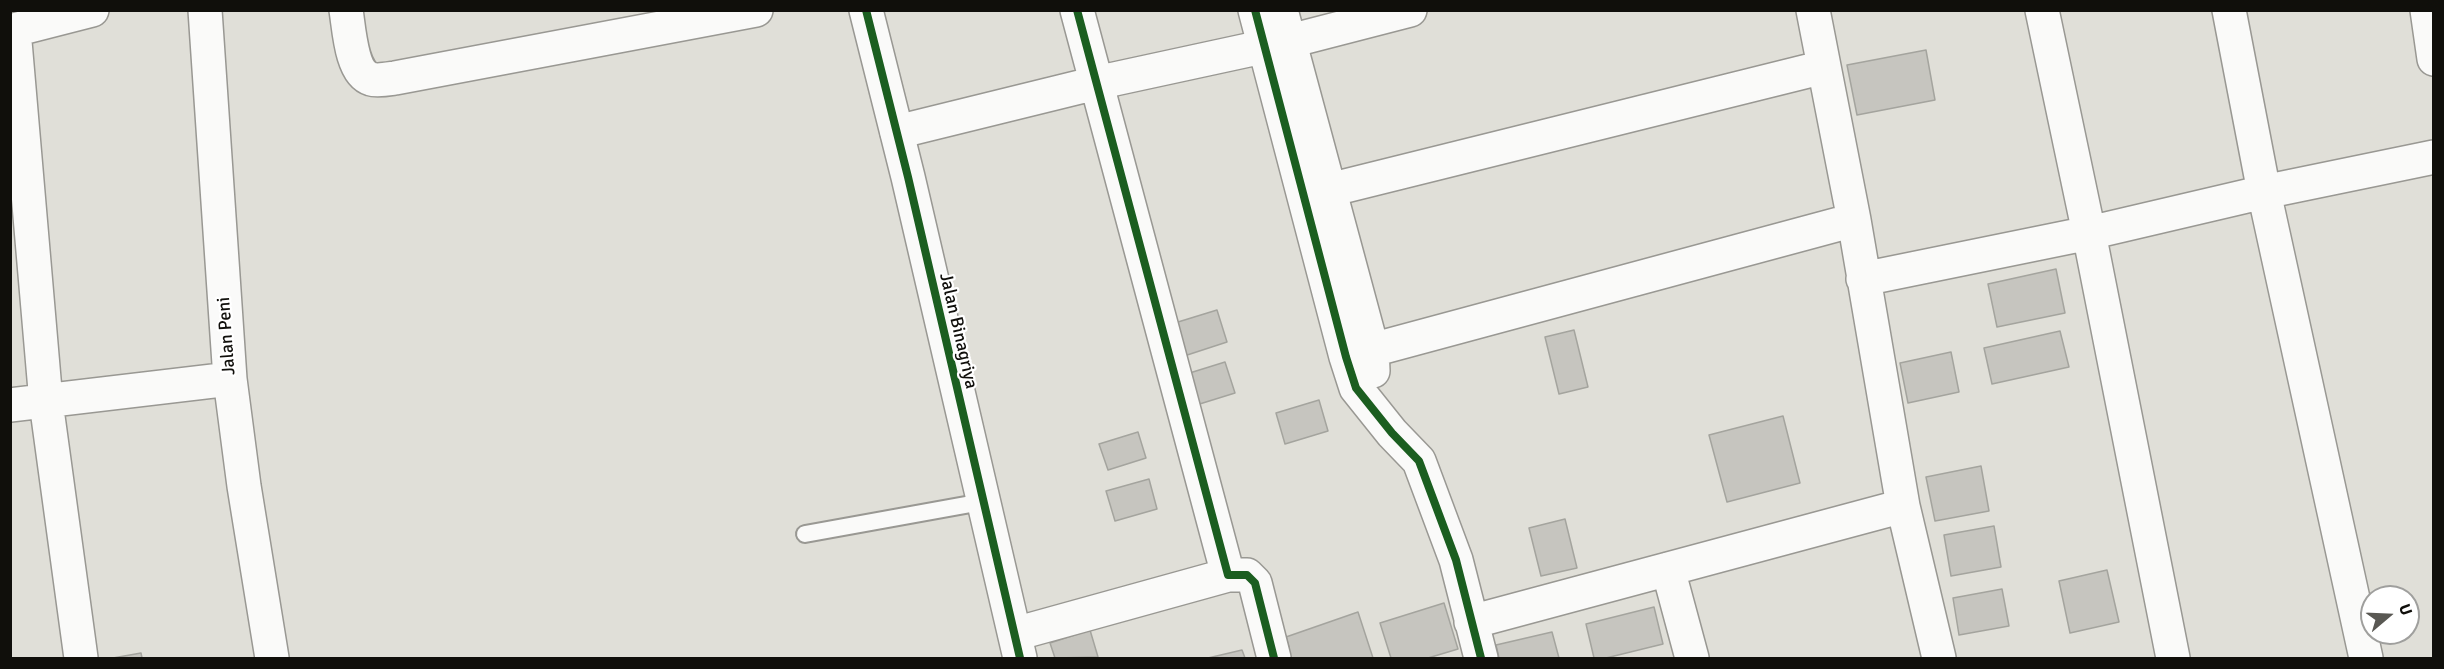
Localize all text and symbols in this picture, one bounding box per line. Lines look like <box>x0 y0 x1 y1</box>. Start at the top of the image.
street label: Jalan Binagriya <box>934 271 982 391</box>
street label: Jalan Peni <box>213 296 241 376</box>
north arrow <box>2360 585 2420 645</box>
text: U <box>2394 601 2416 618</box>

